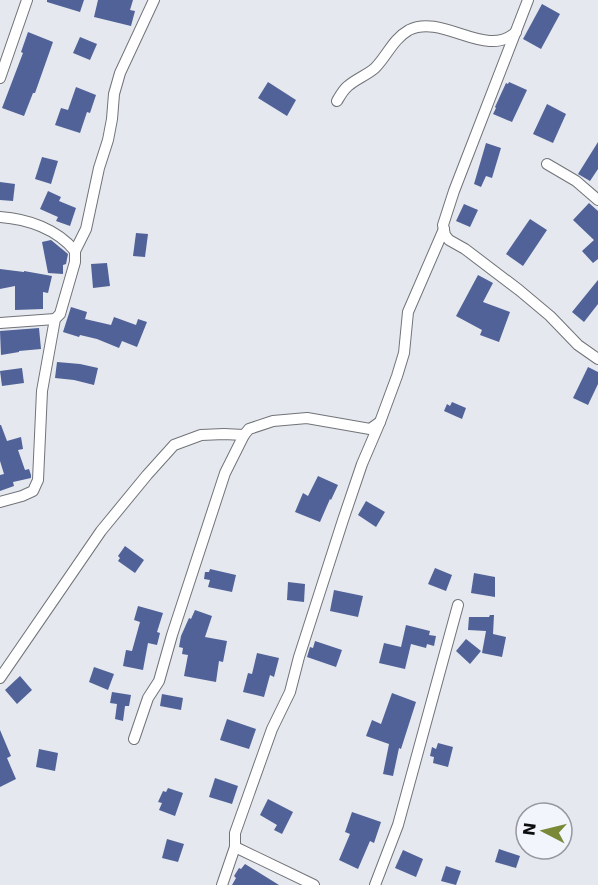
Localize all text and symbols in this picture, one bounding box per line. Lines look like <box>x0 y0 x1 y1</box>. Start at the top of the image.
north arrow <box>514 801 574 861</box>
text: N <box>519 821 540 837</box>

